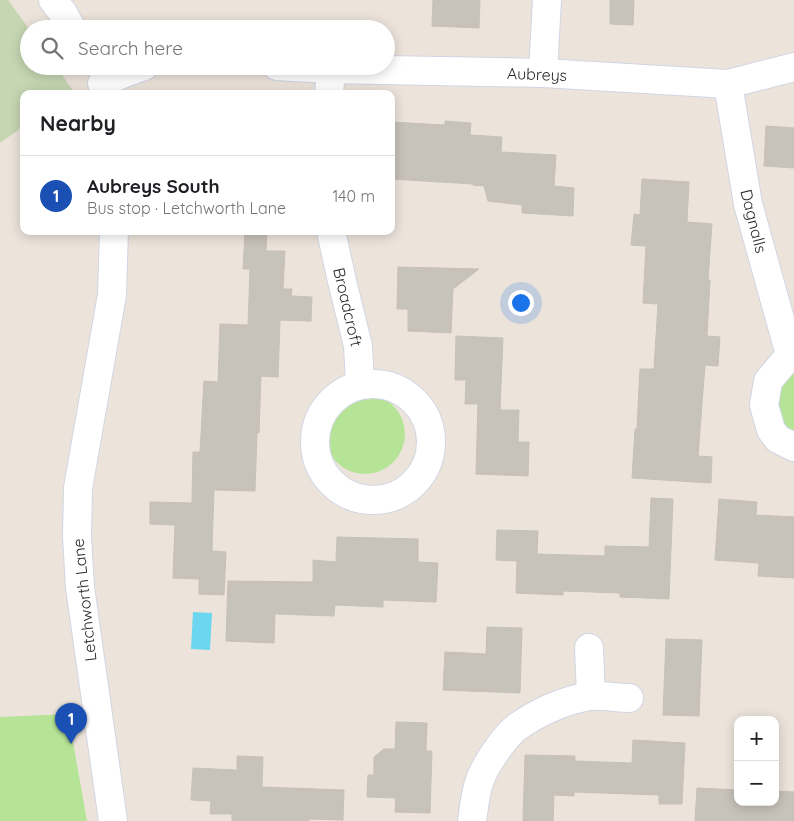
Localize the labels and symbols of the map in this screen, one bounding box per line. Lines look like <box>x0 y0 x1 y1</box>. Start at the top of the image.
street label: Aubreys <box>507 63 567 85</box>
street label: Dagnalls <box>736 187 772 255</box>
street label: Broadcroft <box>329 266 367 348</box>
your location <box>508 290 534 316</box>
street label: Letchworth Lane <box>68 538 100 662</box>
pin: 1 <box>55 703 87 744</box>

